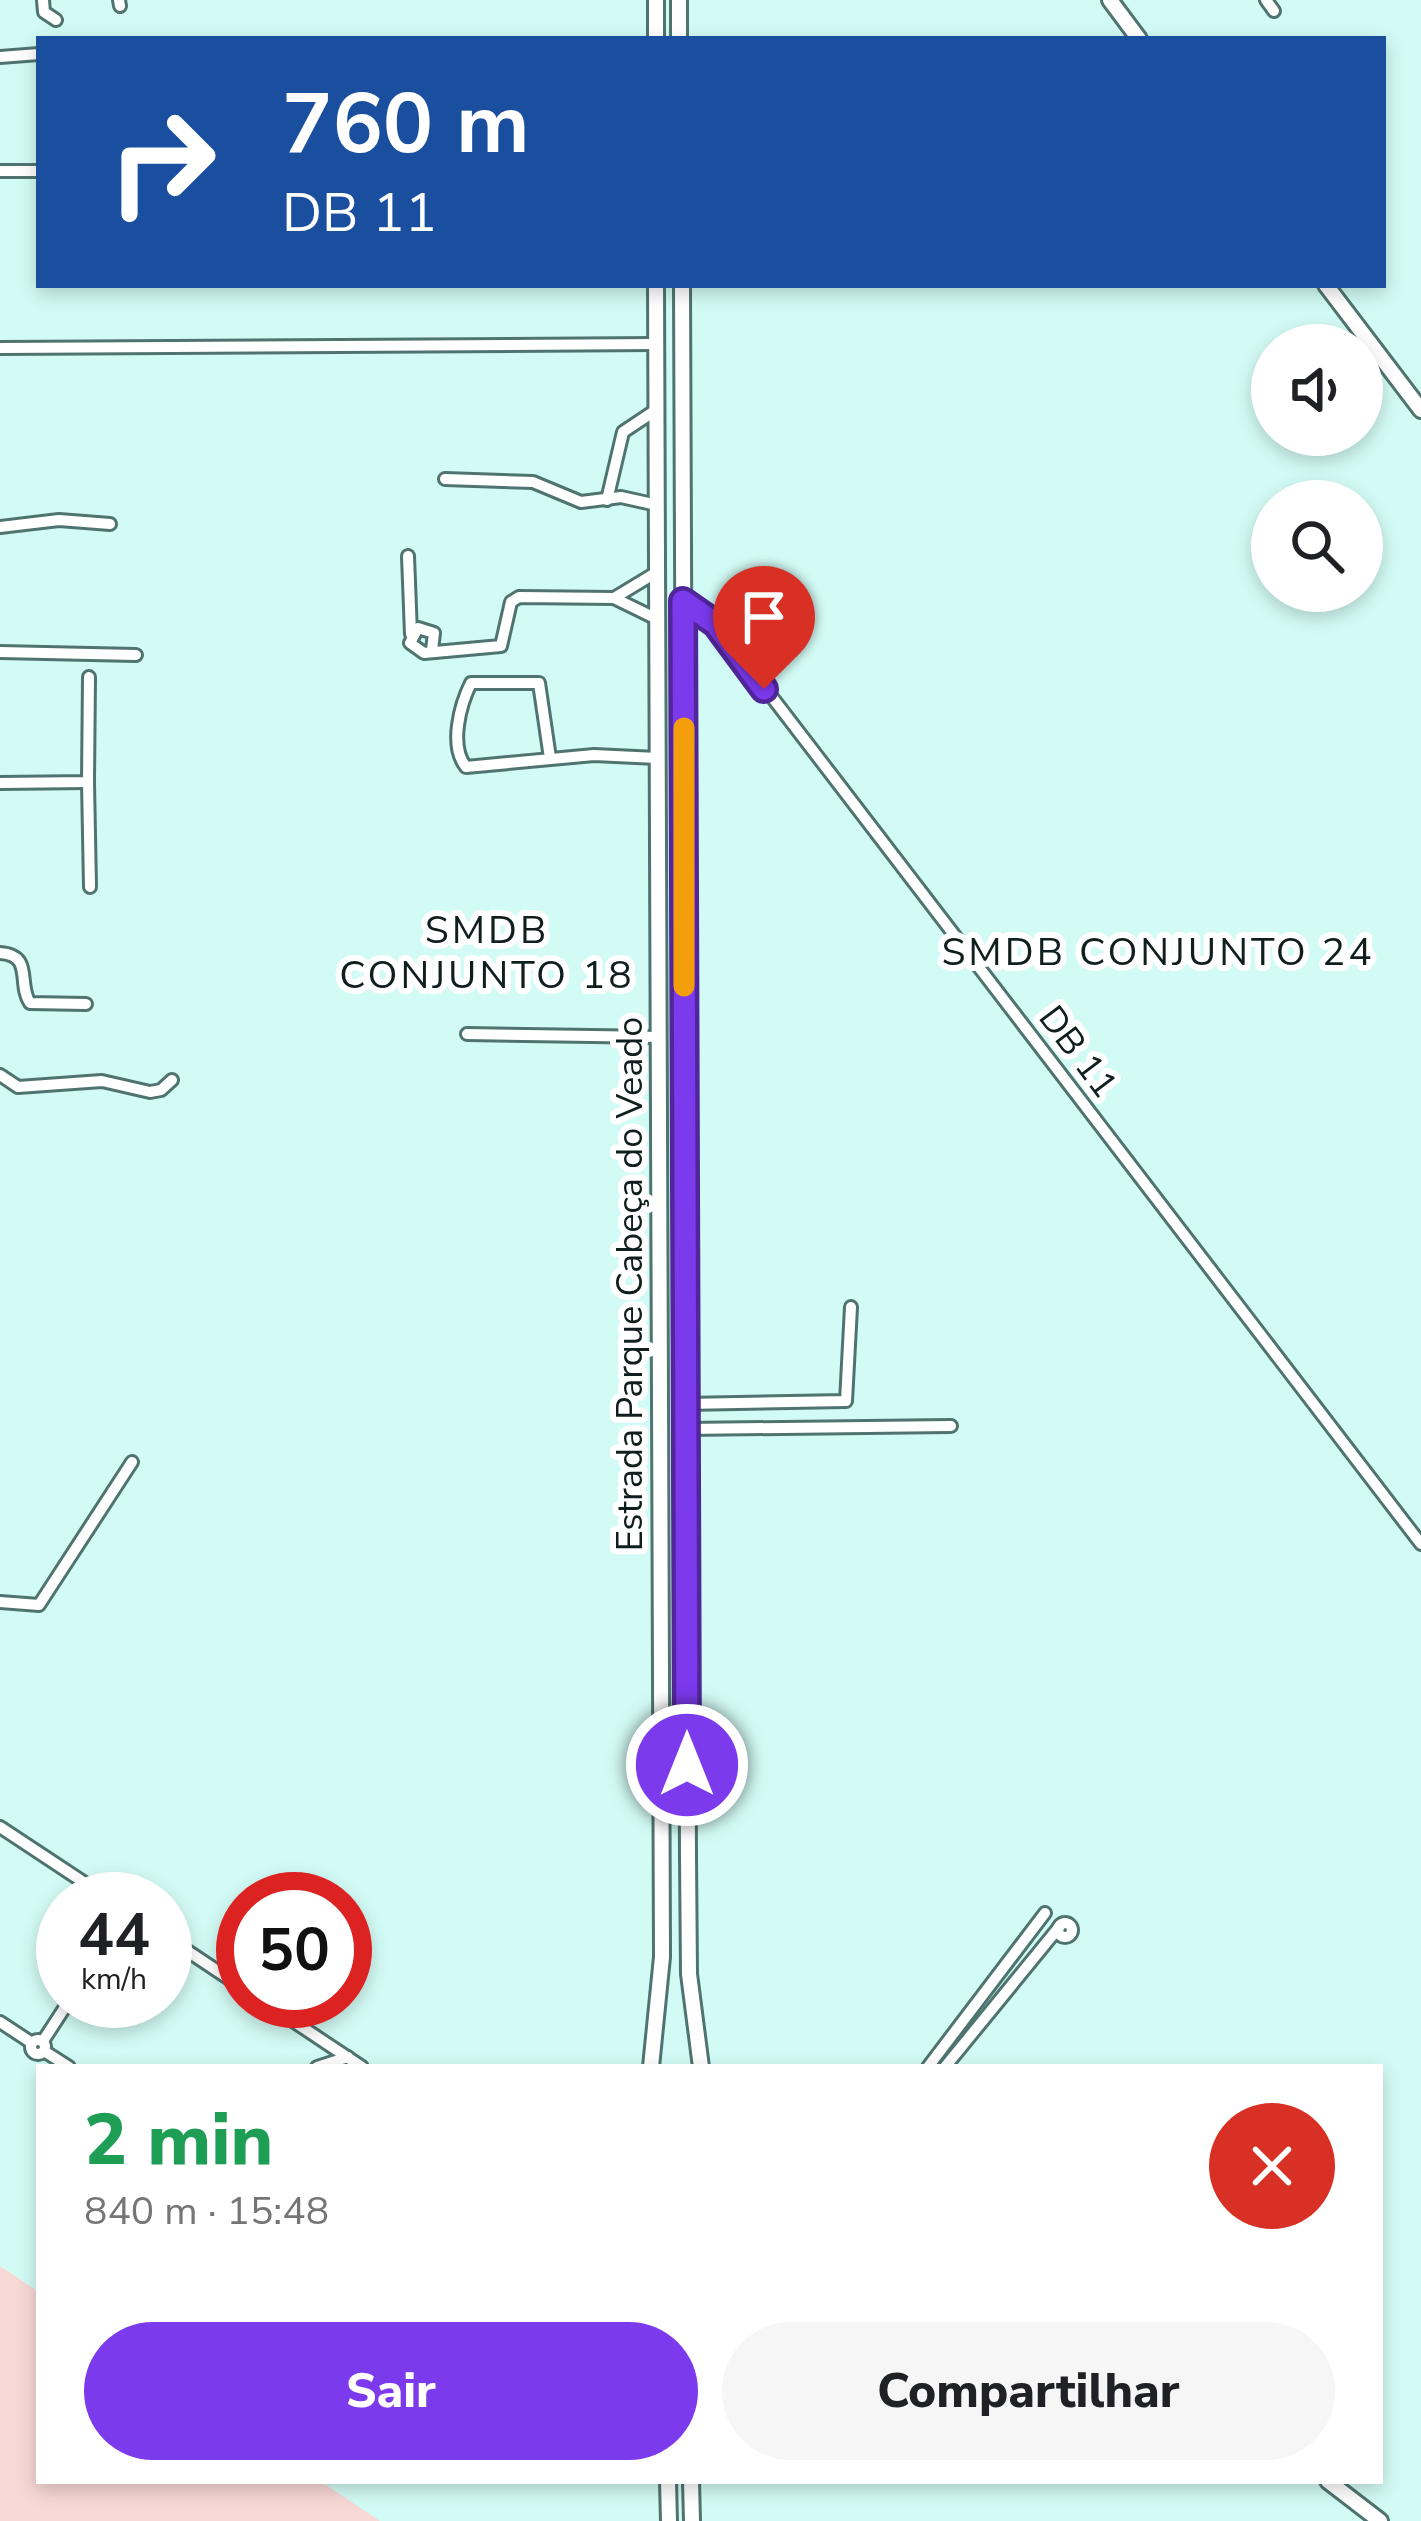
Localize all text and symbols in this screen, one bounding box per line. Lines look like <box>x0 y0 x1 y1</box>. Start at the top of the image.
text: 760 m <box>282 67 530 182</box>
icon: right <box>84 84 240 240</box>
text: DB 11 <box>282 176 437 250</box>
map controls <box>1251 324 1383 612</box>
button: sound <box>1251 324 1383 456</box>
button: search <box>1251 480 1383 612</box>
pin <box>713 566 815 689</box>
icon: arrive <box>731 584 797 650</box>
district label: SMDB CONJUNTO 18 <box>339 904 635 1002</box>
district label: SMDB CONJUNTO 24 <box>941 926 1375 979</box>
street label: DB 11 <box>1027 996 1129 1108</box>
street label: Estrada Parque Cabeça do Veado <box>606 1017 655 1551</box>
position arrow <box>624 1702 750 1828</box>
speed limit sign: 50 <box>216 1872 372 2028</box>
text: 44 <box>78 1894 150 1976</box>
text: km/h <box>81 1959 147 2000</box>
text: 2 min <box>84 2091 273 2189</box>
button: close <box>1209 2103 1335 2229</box>
text: 840 m · 15:48 <box>84 2185 329 2238</box>
button: Sair <box>84 2322 698 2460</box>
button: Compartilhar <box>722 2322 1335 2460</box>

